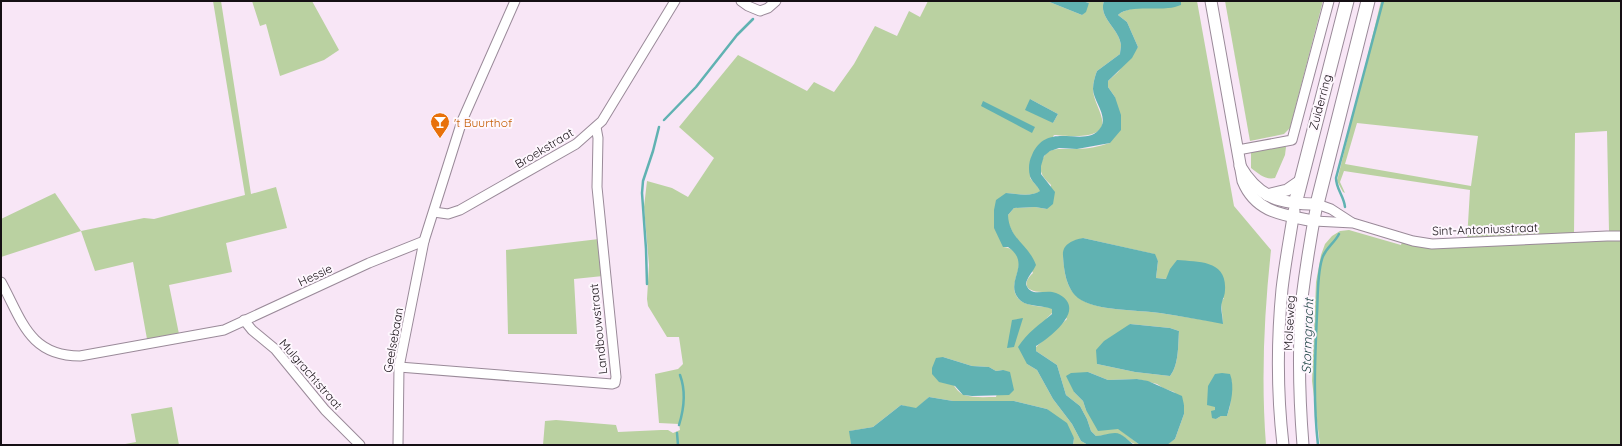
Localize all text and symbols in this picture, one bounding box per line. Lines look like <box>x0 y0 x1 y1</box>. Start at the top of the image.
street label: Zuiderring <box>1305 72 1335 132</box>
bar icon: 't Buurthof <box>429 111 451 139</box>
place label: 't Buurthof <box>454 115 513 130</box>
street label: Broekstraat <box>512 125 576 171</box>
street label: Sint-Antoniusstraat <box>1432 220 1538 238</box>
street label: Hessie <box>296 260 335 289</box>
street label: Landbouwstraat <box>586 283 610 375</box>
street label: Molseweg <box>1280 295 1298 351</box>
water label: Stormgracht <box>1298 296 1316 374</box>
street label: Geelsebaan <box>380 306 406 374</box>
street label: Mulgrachtstraat <box>276 336 346 412</box>

